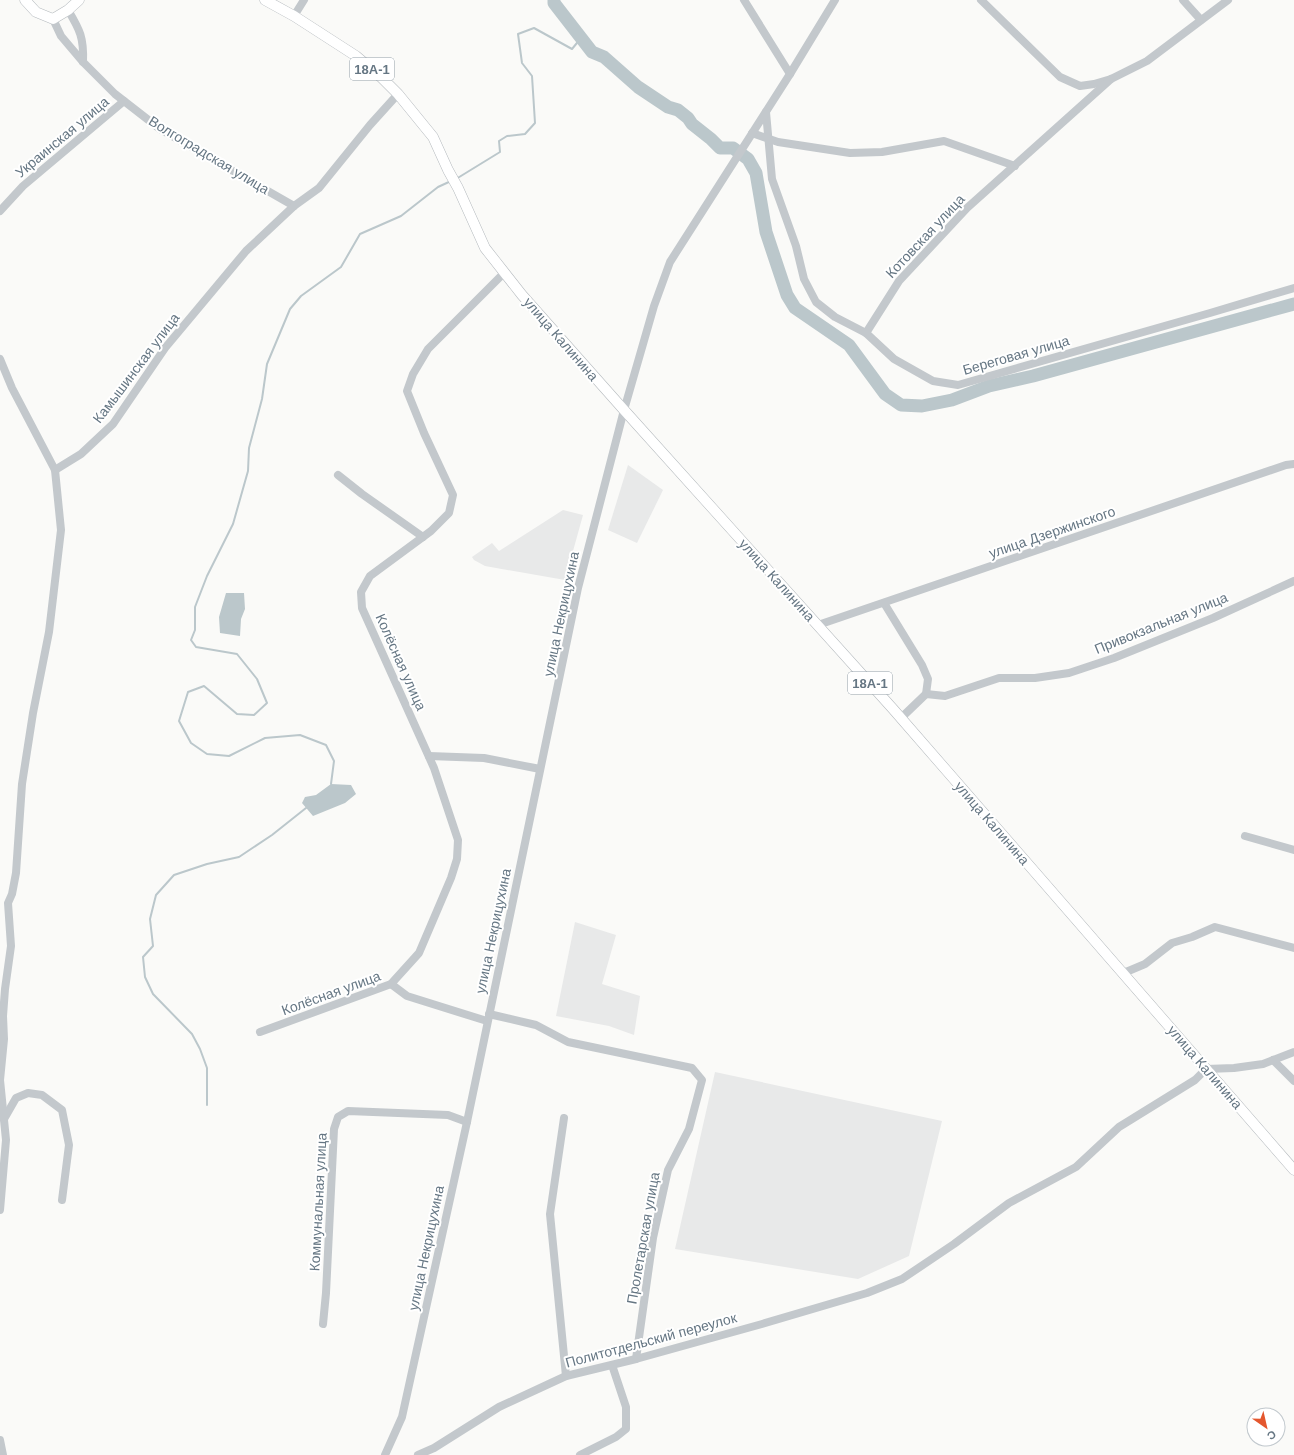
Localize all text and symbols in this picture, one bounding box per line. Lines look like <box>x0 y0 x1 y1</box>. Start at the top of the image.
road number: 18А-1 <box>350 58 394 80</box>
street label: Украинская улица <box>12 93 112 181</box>
street label: Волгоградская улица <box>146 113 272 197</box>
street label: Котовская улица <box>882 191 968 281</box>
street label: улица Калинина <box>520 294 602 384</box>
street label: Камышинская улица <box>89 310 183 426</box>
street label: Береговая улица <box>961 332 1071 378</box>
street label: улица Дзержинского <box>987 503 1118 561</box>
street label: улица Калинина <box>736 535 818 625</box>
street label: улица Некрицухина <box>540 550 582 678</box>
street label: Привокзальная улица <box>1092 589 1230 657</box>
street label: Колёсная улица <box>373 611 430 713</box>
road number: 18А-1 <box>848 672 892 694</box>
street label: улица Калинина <box>951 778 1033 868</box>
street label: улица Некрицухина <box>472 867 514 995</box>
street label: Колёсная улица <box>279 968 383 1018</box>
street label: улица Калинина <box>1164 1022 1246 1112</box>
street label: Коммунальная улица <box>306 1132 330 1272</box>
street label: Пролетарская улица <box>624 1171 663 1305</box>
street label: улица Некрицухина <box>405 1184 447 1312</box>
street label: Политотдельский переулок <box>564 1309 739 1371</box>
north arrow <box>1246 1407 1286 1447</box>
text: С <box>1265 1428 1278 1443</box>

